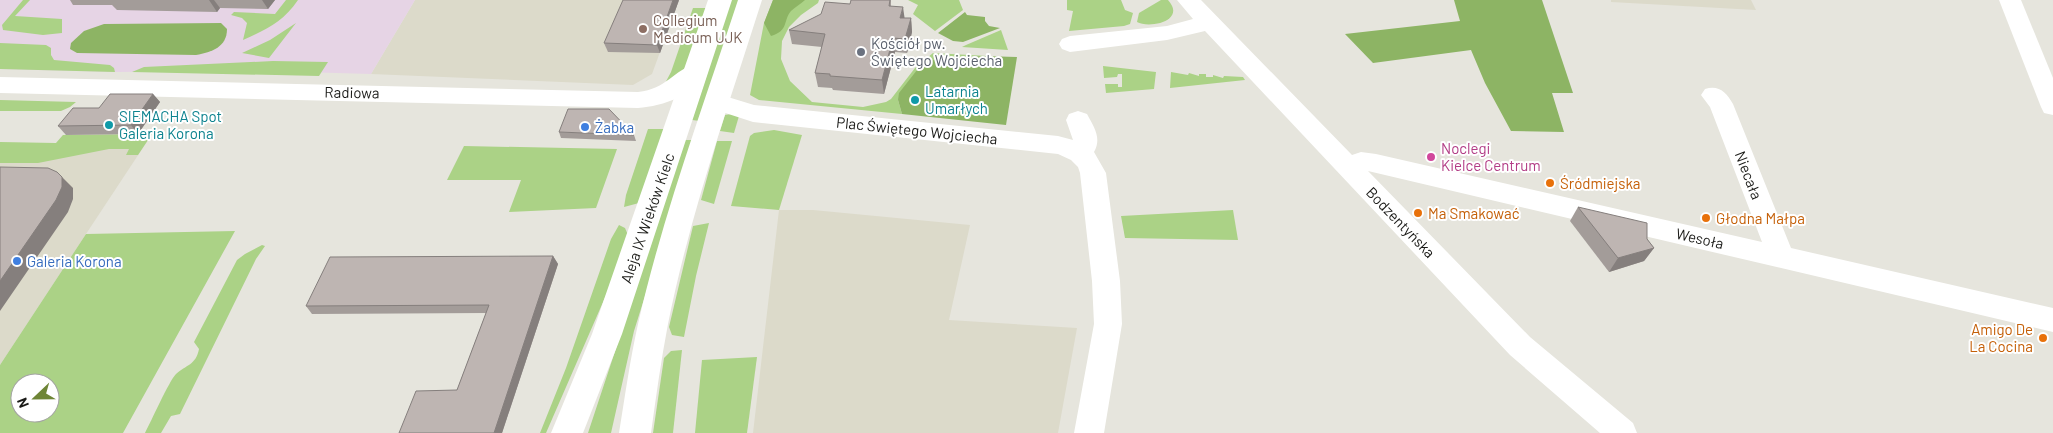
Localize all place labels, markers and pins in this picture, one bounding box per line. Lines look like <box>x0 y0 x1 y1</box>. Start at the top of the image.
place label: Collegium Medicum UJK <box>653 11 743 46</box>
marker: Collegium Medicum UJK <box>637 23 649 35</box>
place label: Kościół pw. Świętego Wojciecha <box>871 34 1002 69</box>
marker: Kościół pw. Świętego Wojciecha <box>855 46 867 58</box>
place label: Latarnia Umarłych <box>925 82 988 117</box>
marker: Latarnia Umarłych <box>909 94 921 106</box>
place label: SIEMACHA Spot Galeria Korona <box>119 107 222 142</box>
place label: Żabka <box>595 118 634 136</box>
marker: SIEMACHA Spot Galeria Korona <box>103 119 115 131</box>
marker: Żabka <box>579 121 591 133</box>
place label: Noclegi Kielce Centrum <box>1441 139 1541 174</box>
marker: Noclegi Kielce Centrum <box>1425 151 1437 163</box>
place label: Śródmiejska <box>1560 174 1641 192</box>
marker: Śródmiejska <box>1544 177 1556 189</box>
place label: Ma Smakować <box>1428 204 1520 222</box>
marker: Ma Smakować <box>1412 207 1424 219</box>
place label: Głodna Małpa <box>1716 209 1805 227</box>
marker: Głodna Małpa <box>1700 212 1712 224</box>
place label: Galeria Korona <box>27 252 122 270</box>
marker: Galeria Korona <box>11 255 23 267</box>
place label: Amigo De La Cocina <box>1969 320 2033 355</box>
marker: Amigo De La Cocina <box>2037 332 2049 344</box>

